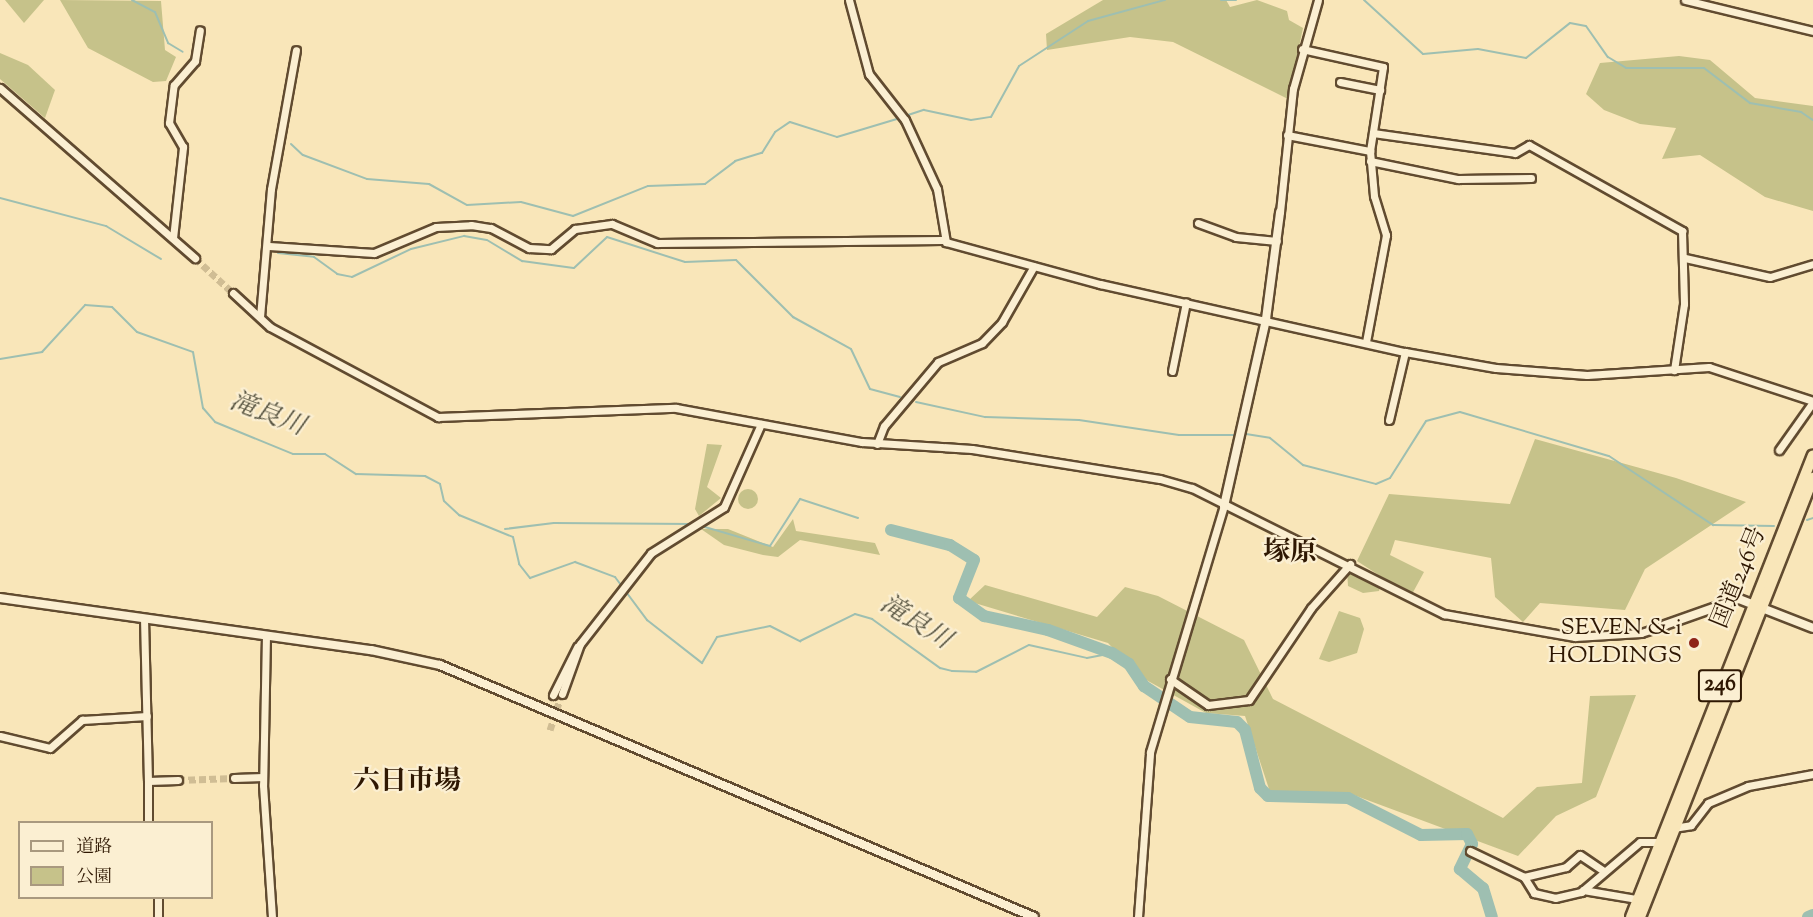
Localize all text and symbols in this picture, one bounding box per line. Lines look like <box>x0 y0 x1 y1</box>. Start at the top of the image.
water label: 滝良川 <box>225 386 309 444</box>
street label: 国道246号 <box>1707 523 1773 633</box>
district label: 塚原 <box>1263 538 1317 570</box>
water label: 滝良川 <box>874 589 956 657</box>
place label: SEVEN & i HOLDINGS <box>1548 615 1682 671</box>
marker: SEVEN & i HOLDINGS <box>1687 636 1701 650</box>
road number: 246 <box>1698 667 1742 705</box>
district label: 六日市場 <box>353 767 461 799</box>
legend <box>18 821 213 899</box>
text: 道路 <box>76 835 112 861</box>
text: 公園 <box>76 865 112 891</box>

